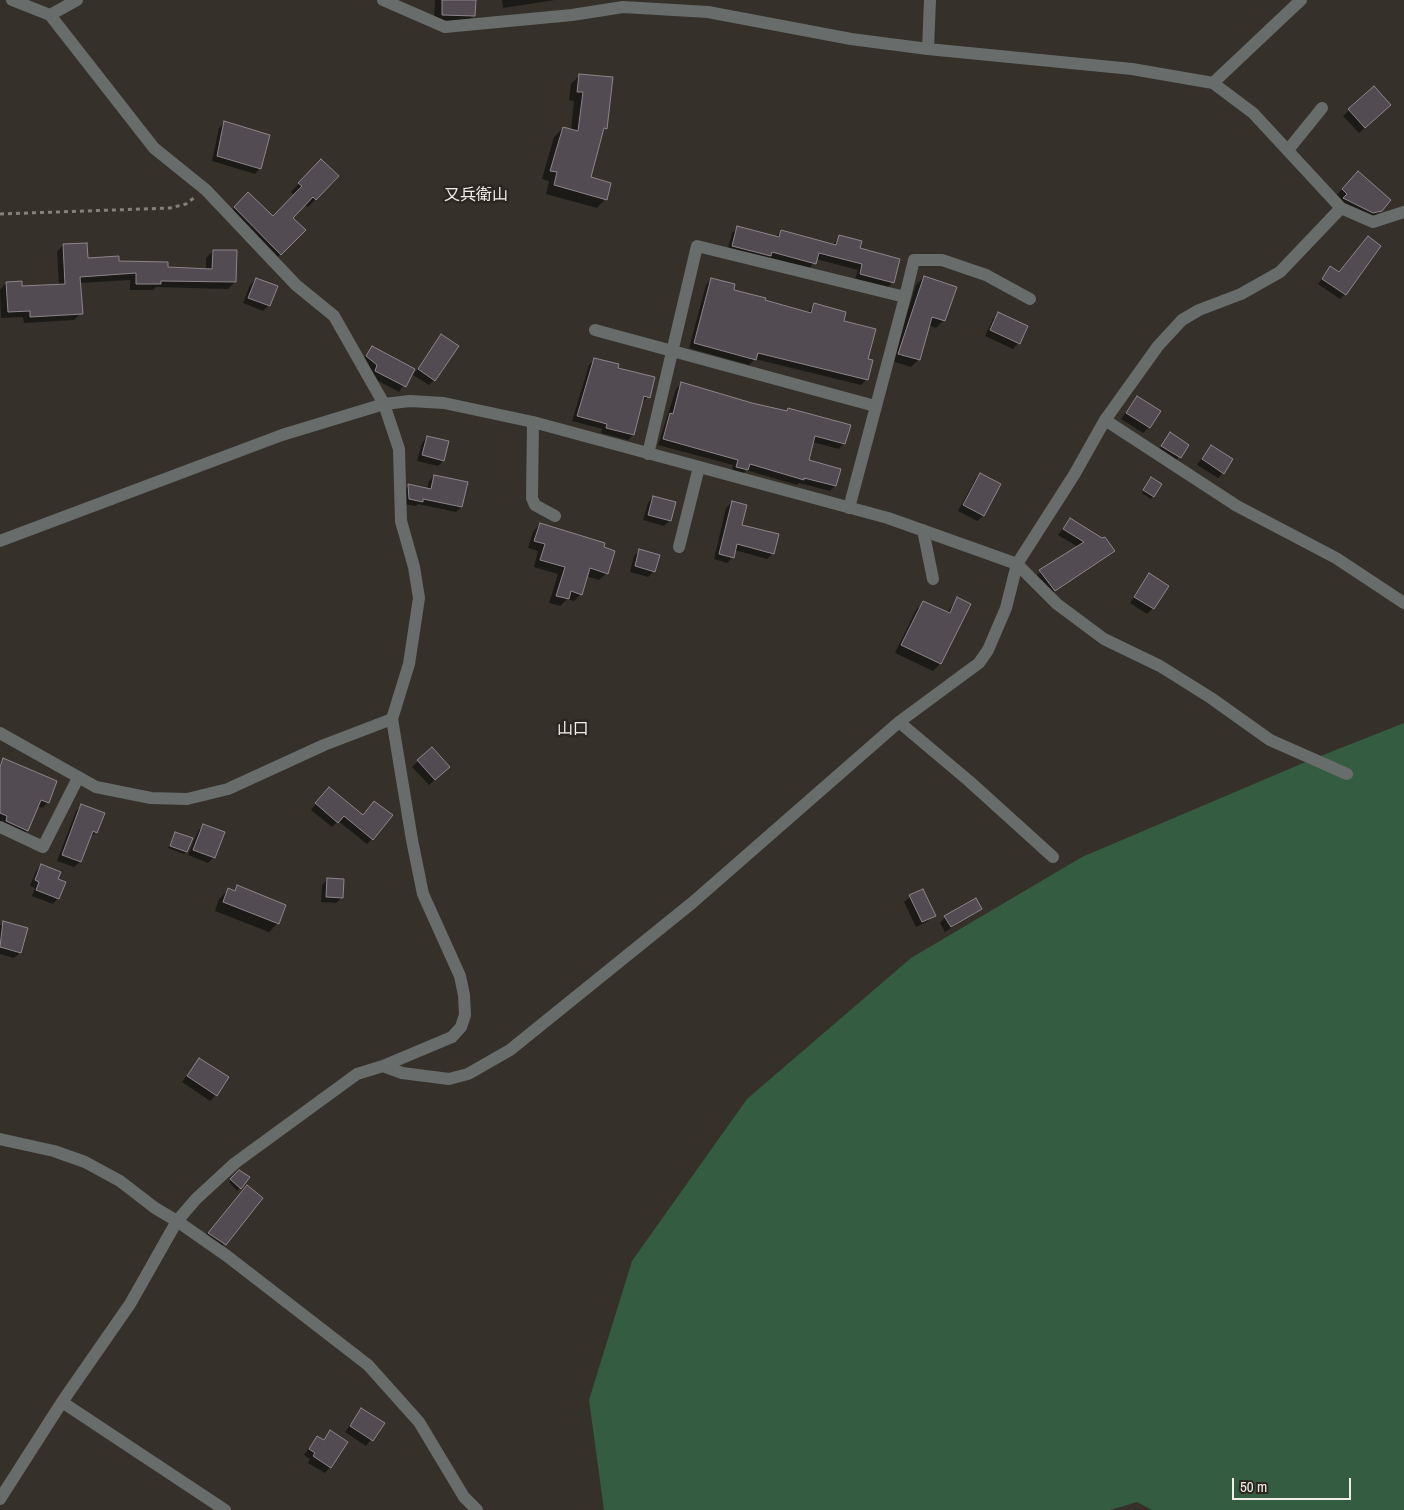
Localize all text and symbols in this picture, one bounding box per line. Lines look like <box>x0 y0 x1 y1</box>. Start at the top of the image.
district label: 又兵衛山 <box>444 186 508 206</box>
district label: 山口 <box>557 720 589 740</box>
scale bar <box>1234 1468 1353 1500</box>
text: 50 m <box>1240 1476 1267 1497</box>

